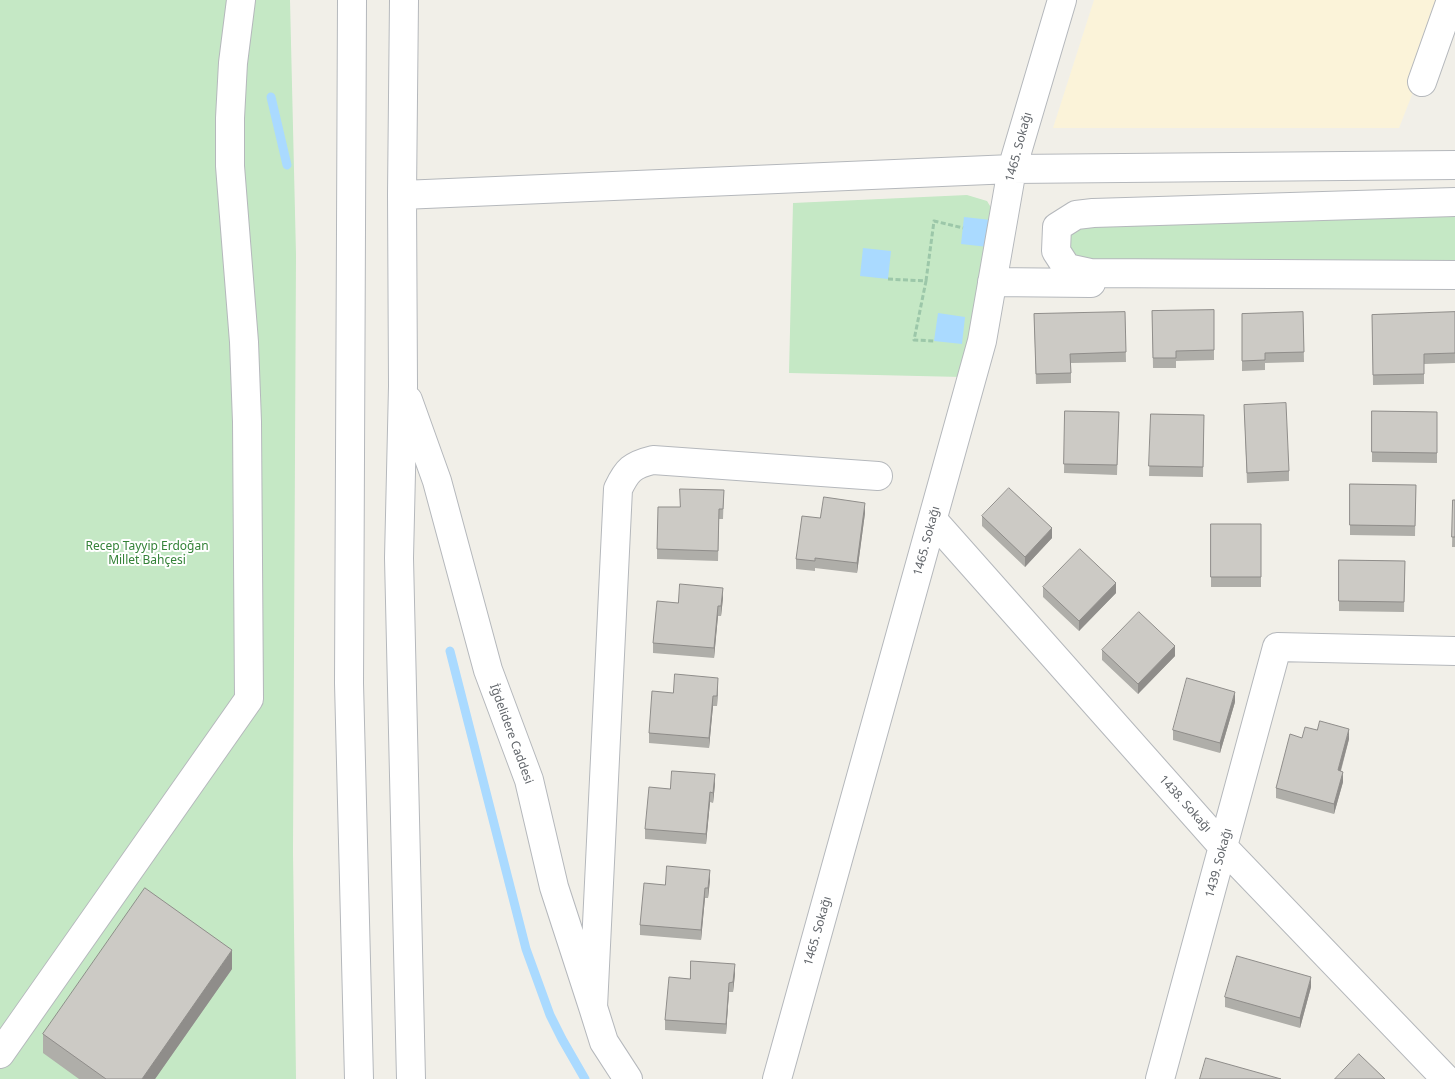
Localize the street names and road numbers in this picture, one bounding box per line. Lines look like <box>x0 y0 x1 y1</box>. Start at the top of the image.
street label: 1465. Sokağı <box>1003 111 1035 183</box>
street label: 1465. Sokağı <box>911 505 943 577</box>
street label: İğdelidere Caddesi <box>486 682 536 786</box>
street label: 1438. Sokağı <box>1156 773 1214 835</box>
street label: 1439. Sokağı <box>1203 827 1235 899</box>
street label: 1465. Sokağı <box>801 895 835 967</box>

